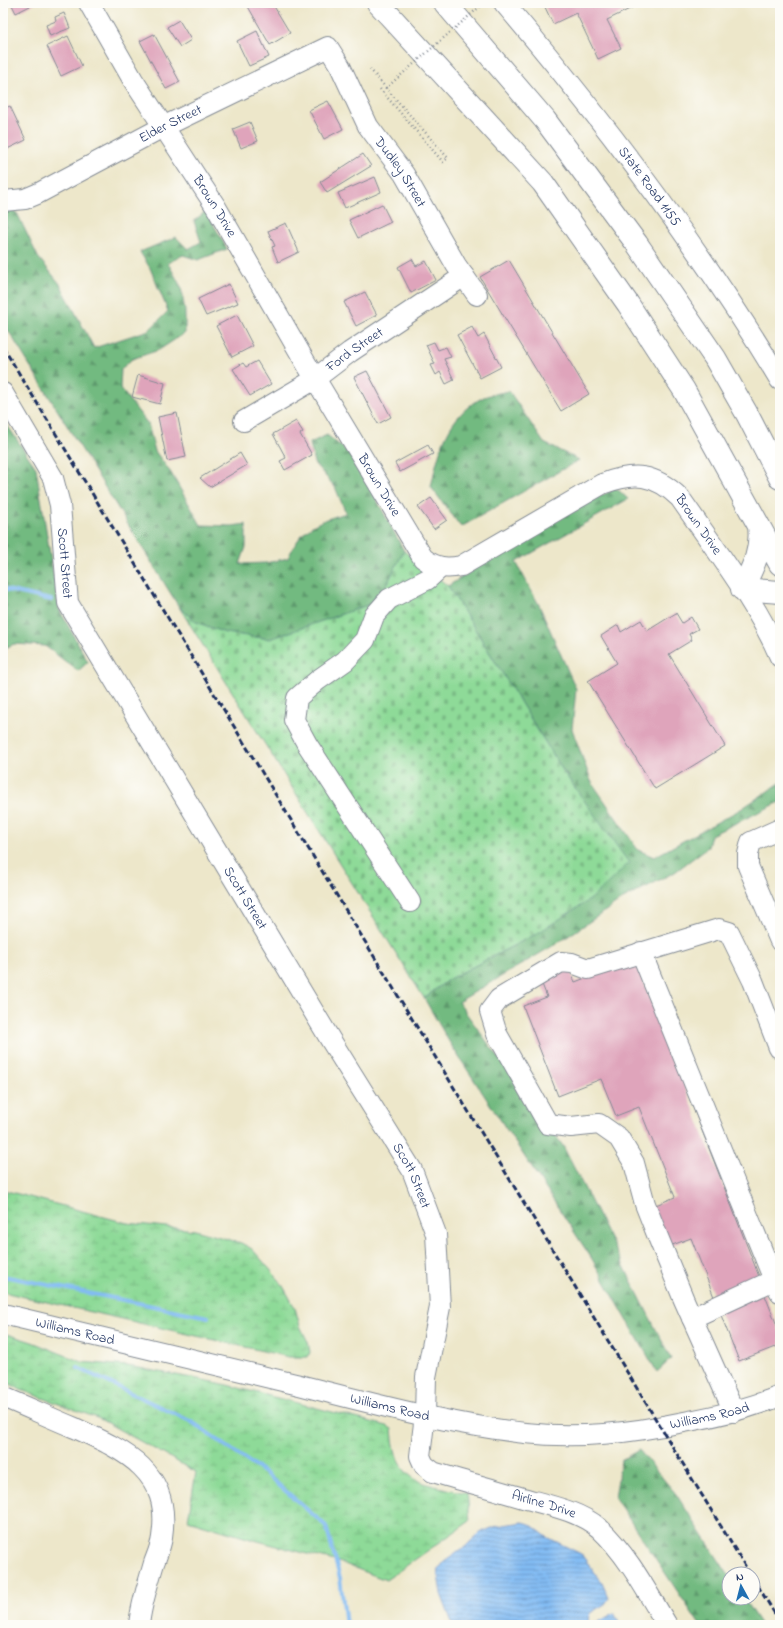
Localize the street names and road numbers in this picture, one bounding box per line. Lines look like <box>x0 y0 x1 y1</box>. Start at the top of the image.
street label: Elder Street <box>135 99 206 148</box>
street label: Dudley Street <box>368 131 432 211</box>
street label: State Road 1155 <box>613 142 686 231</box>
street label: Brown Drive <box>187 170 242 242</box>
street label: Ford Street <box>321 322 388 378</box>
street label: Brown Drive <box>352 449 407 521</box>
street label: Brown Drive <box>669 489 728 560</box>
street label: Scott Street <box>51 527 78 600</box>
street label: Scott Street <box>218 862 273 934</box>
street label: Scott Street <box>387 1139 436 1212</box>
street label: Williams Road <box>33 1312 117 1351</box>
street label: Williams Road <box>348 1388 432 1427</box>
street label: Williams Road <box>668 1397 752 1435</box>
street label: Airline Drive <box>509 1485 580 1524</box>

